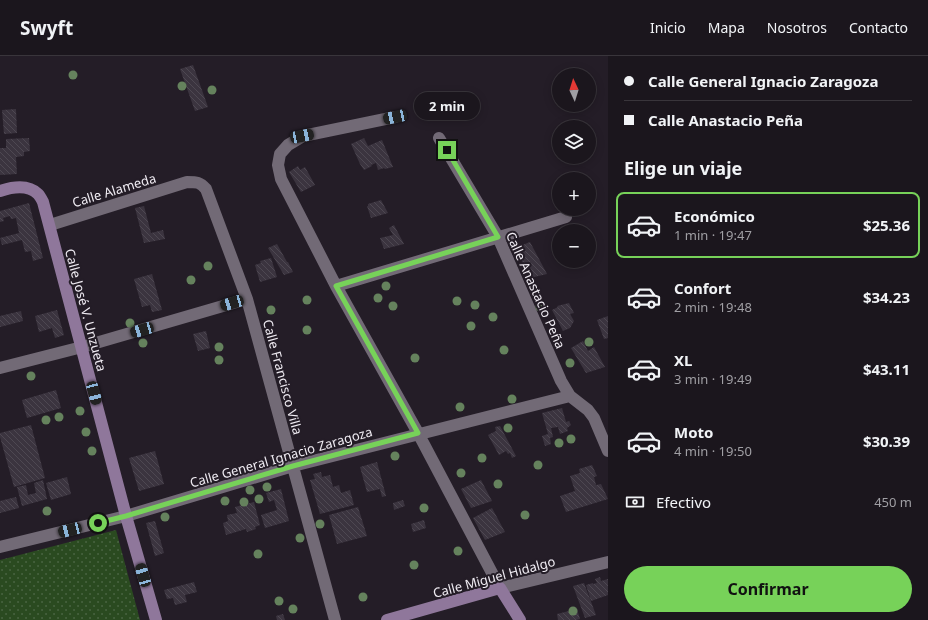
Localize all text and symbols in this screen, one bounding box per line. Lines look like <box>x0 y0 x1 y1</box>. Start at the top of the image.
text: Swyft <box>20 15 73 41</box>
text: Inicio <box>650 18 686 37</box>
text: Mapa <box>708 18 745 37</box>
text: Nosotros <box>767 18 827 37</box>
text: Contacto <box>849 18 908 37</box>
north arrow <box>552 68 596 112</box>
map controls <box>552 68 596 268</box>
text: Calle General Ignacio Zaragoza <box>648 71 878 91</box>
callout: 2 min <box>414 92 480 120</box>
text: 2 min <box>429 97 465 115</box>
car <box>382 109 408 125</box>
text: Calle Anastacio Peña <box>648 110 803 130</box>
button: layers <box>552 120 596 164</box>
car <box>289 128 315 144</box>
route end <box>438 141 456 159</box>
text: Elige un viaje <box>624 156 742 180</box>
street label: Calle Alameda <box>70 169 158 211</box>
button: + <box>552 172 596 216</box>
text: Económico <box>674 206 755 226</box>
icon: car <box>626 207 662 243</box>
text: $25.36 <box>863 215 910 235</box>
button: − <box>552 224 596 268</box>
text: 1 min · 19:47 <box>674 226 752 244</box>
street label: Calle Anastacio Peña <box>502 229 570 351</box>
street label: Calle José V. Unzueta <box>61 247 111 373</box>
text: Confort <box>674 278 731 298</box>
icon: car <box>626 279 662 315</box>
text: $34.23 <box>863 287 910 307</box>
car <box>219 294 245 312</box>
text: 2 min · 19:48 <box>674 298 752 316</box>
street label: Calle Francisco Villa <box>259 317 307 437</box>
car <box>129 321 155 339</box>
text: XL <box>674 350 692 370</box>
icon: car <box>626 351 662 387</box>
text: $43.11 <box>863 359 910 379</box>
text: 3 min · 19:49 <box>674 370 752 388</box>
car <box>85 380 103 406</box>
street label: Calle General Ignacio Zaragoza <box>188 422 374 492</box>
text: Moto <box>674 422 713 442</box>
icon: car <box>626 423 662 459</box>
text: $30.39 <box>863 431 910 451</box>
text: 4 min · 19:50 <box>674 442 752 460</box>
icon: cash <box>624 491 646 513</box>
text: Efectivo <box>656 492 711 512</box>
text: 450 m <box>874 493 912 511</box>
route start <box>89 514 107 532</box>
car <box>57 521 83 539</box>
street label: Calle Miguel Hidalgo <box>431 552 557 602</box>
car <box>134 562 152 588</box>
button: Confirmar <box>624 566 912 612</box>

